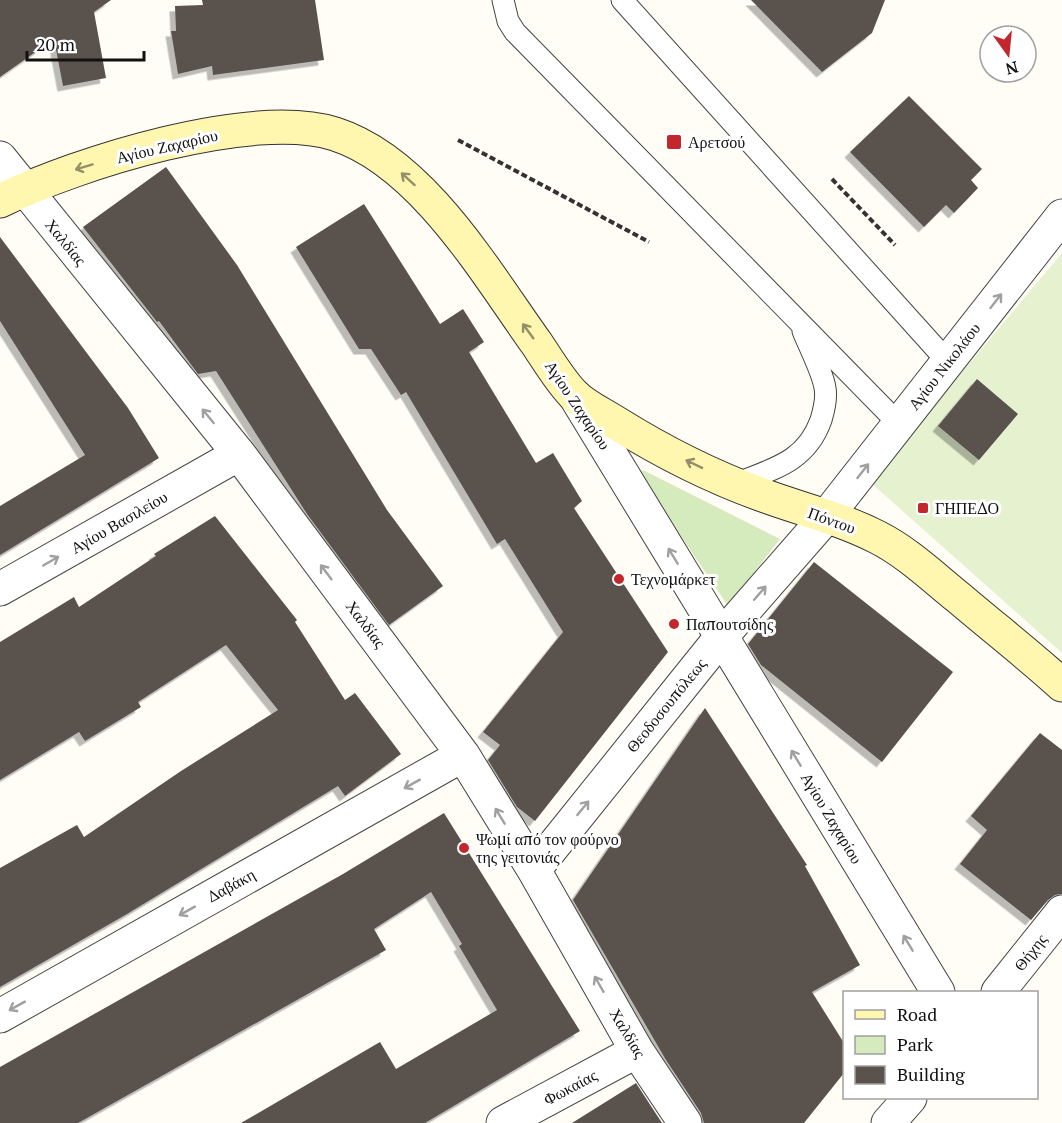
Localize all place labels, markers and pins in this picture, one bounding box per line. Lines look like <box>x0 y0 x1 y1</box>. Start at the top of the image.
place label: Αρετσού <box>688 131 745 153</box>
marker: Αρετσού <box>665 133 683 151</box>
place label: ΓΗΠΕΔΟ <box>935 497 999 519</box>
marker: ΓΗΠΕΔΟ <box>916 501 930 515</box>
place label: Τεχνομάρκετ <box>631 568 716 590</box>
marker: Τεχνομάρκετ <box>612 572 626 586</box>
place label: Παπουτσίδης <box>686 613 774 635</box>
marker: Παπουτσίδης <box>667 617 681 631</box>
place label: Ψωμί από τον φούρνο της γειτονιάς <box>476 828 619 868</box>
marker: Ψωμί από τον φούρνο της γειτονιάς <box>457 841 471 855</box>

